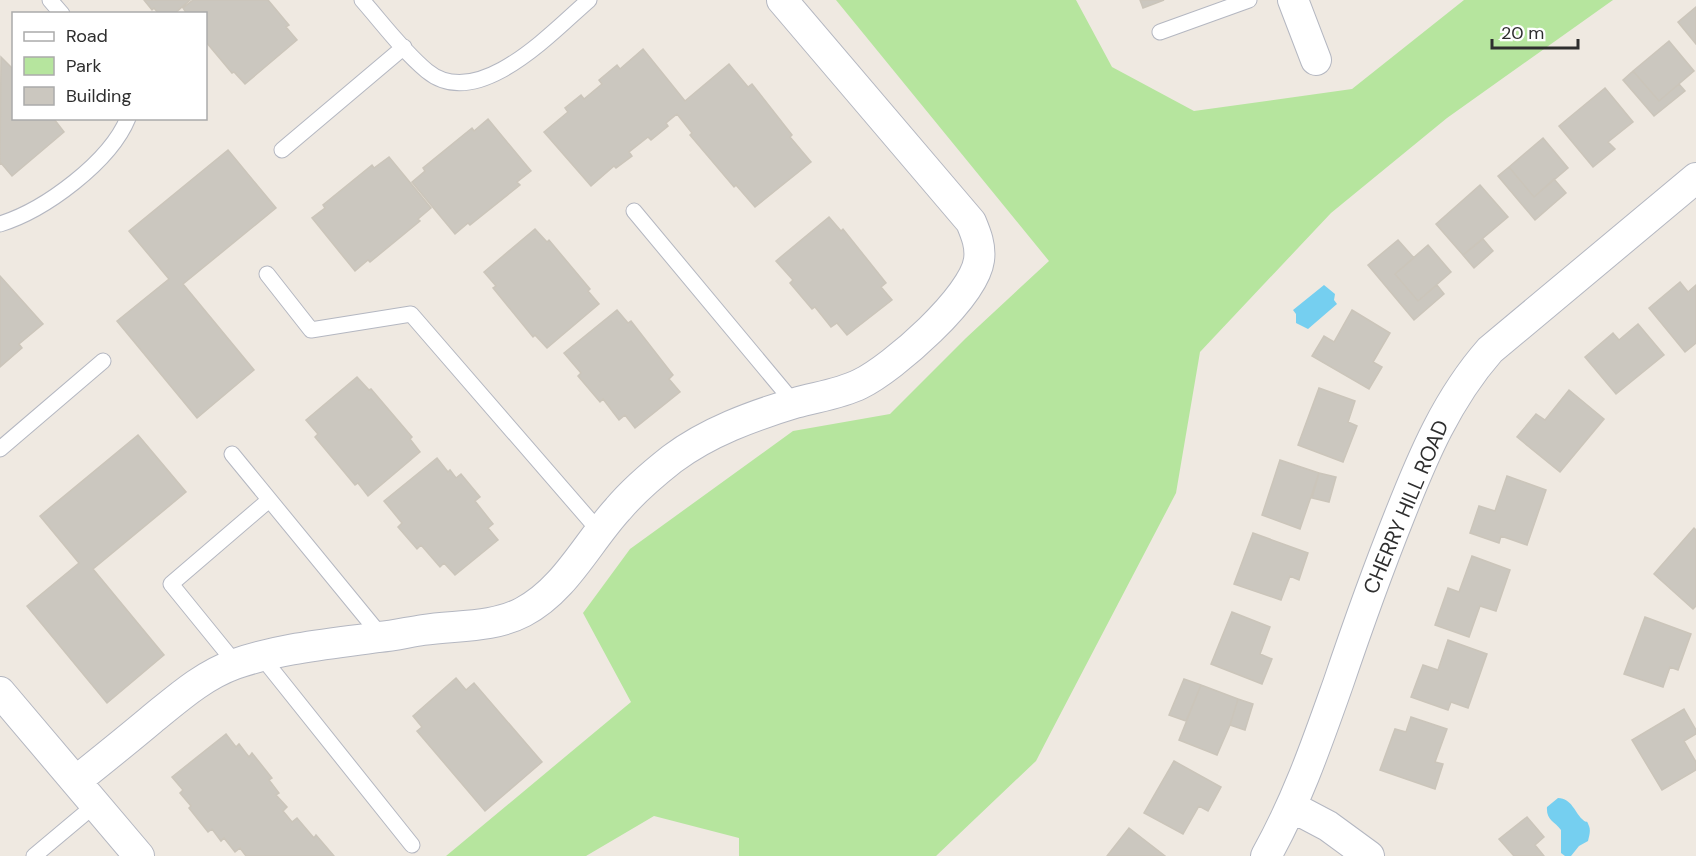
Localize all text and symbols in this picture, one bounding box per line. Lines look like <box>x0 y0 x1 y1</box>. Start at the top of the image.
legend <box>12 12 207 120</box>
scale bar <box>1492 12 1578 50</box>
text: 20 m <box>1501 21 1544 45</box>
text: Road <box>66 24 108 48</box>
text: Park <box>66 54 102 78</box>
text: Building <box>66 84 131 108</box>
street label: CHERRY HILL ROAD <box>1357 416 1455 598</box>

